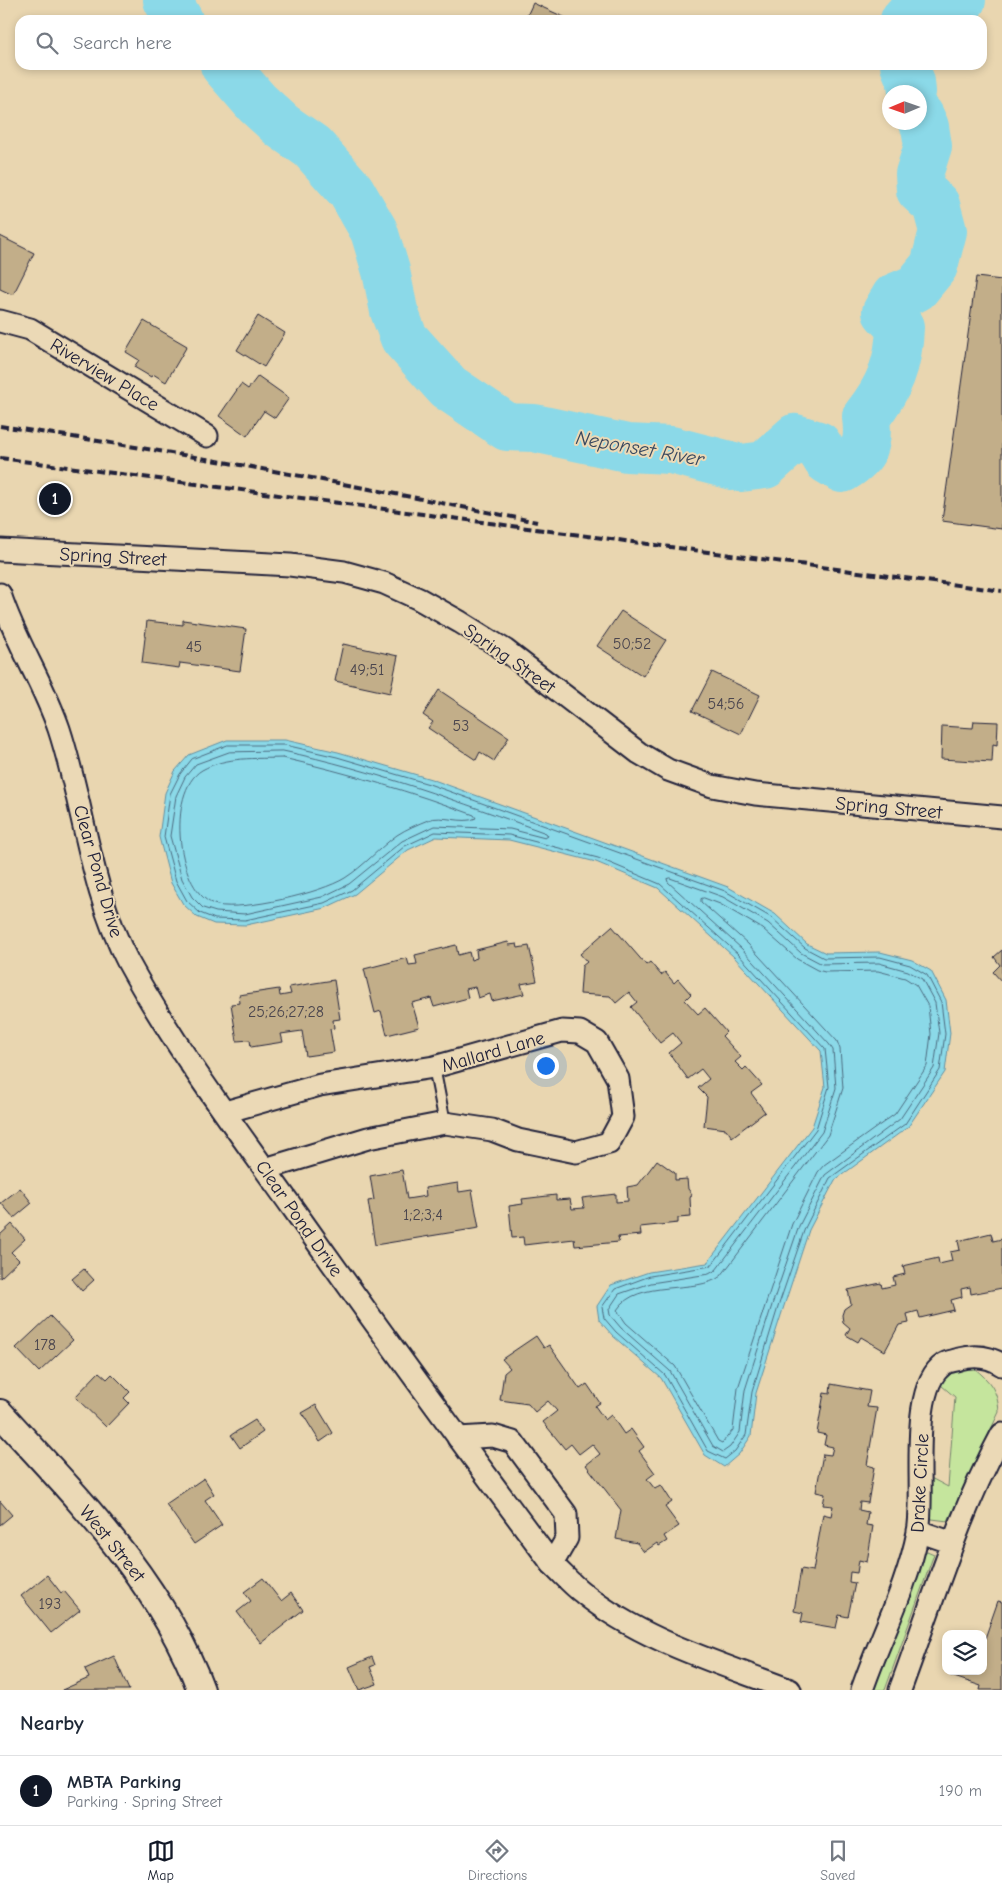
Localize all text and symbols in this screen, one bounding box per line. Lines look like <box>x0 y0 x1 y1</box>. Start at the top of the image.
search box <box>15 15 987 70</box>
icon: search <box>33 29 61 57</box>
text: Search here <box>73 32 172 54</box>
north arrow <box>882 85 927 130</box>
street label: Riverview Place <box>46 334 163 416</box>
water label: Neponset River <box>574 426 707 471</box>
pin: 1 <box>39 480 71 518</box>
street label: Spring Street <box>59 543 167 571</box>
street label: Spring Street <box>459 619 560 699</box>
house number: 50;52 <box>613 635 651 653</box>
house number: 45 <box>186 638 202 656</box>
house number: 49;51 <box>350 661 384 679</box>
house number: 54;56 <box>708 695 744 713</box>
house number: 53 <box>453 717 469 735</box>
street label: Spring Street <box>835 792 944 824</box>
street label: Clear Pond Drive <box>69 803 127 940</box>
house number: 25;26;27;28 <box>248 1003 324 1021</box>
street label: Mallard Lane <box>439 1027 547 1077</box>
your location <box>533 1053 559 1079</box>
street label: Clear Pond Drive <box>251 1156 347 1281</box>
house number: 1;2;3;4 <box>403 1206 443 1224</box>
house number: 178 <box>34 1336 56 1354</box>
street label: Drake Circle <box>906 1433 934 1533</box>
street label: West Street <box>75 1501 150 1587</box>
house number: 193 <box>39 1595 61 1613</box>
map controls <box>942 1630 987 1675</box>
button: layers <box>942 1630 987 1675</box>
text: Nearby <box>20 1711 84 1735</box>
text: MBTA Parking <box>67 1771 182 1793</box>
text: 1 <box>33 1782 39 1800</box>
text: 190 m <box>939 1782 982 1800</box>
text: Parking · Spring Street <box>67 1793 222 1811</box>
tab: Map <box>147 1837 175 1884</box>
tab: Directions <box>468 1837 527 1884</box>
tab: Saved <box>820 1837 855 1884</box>

